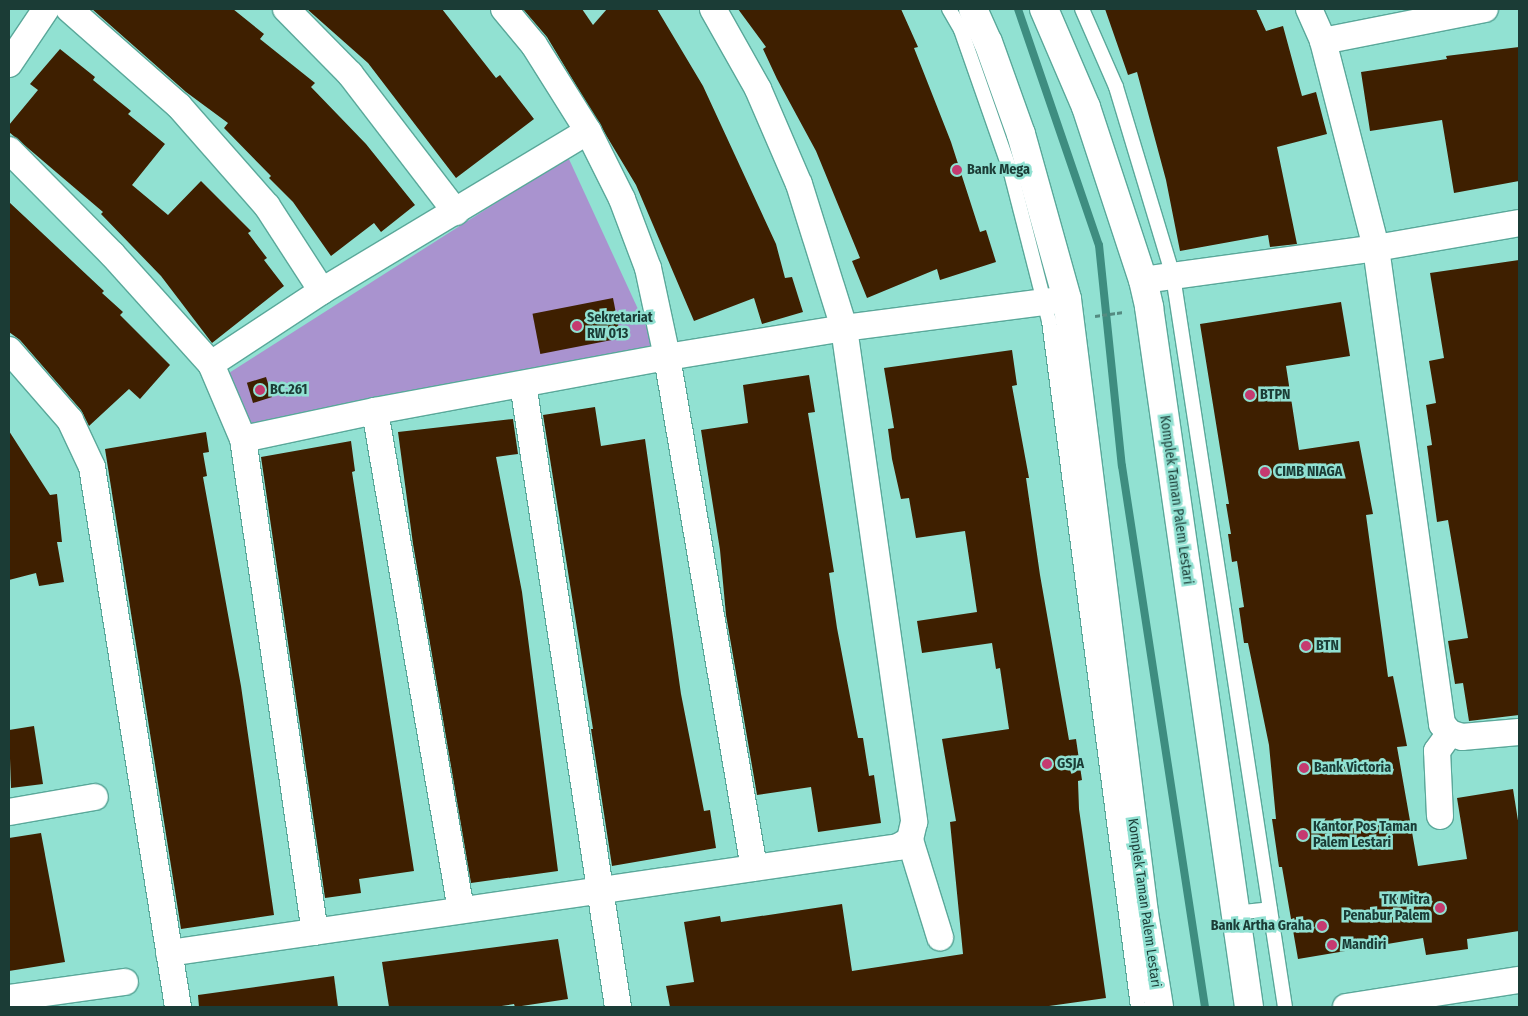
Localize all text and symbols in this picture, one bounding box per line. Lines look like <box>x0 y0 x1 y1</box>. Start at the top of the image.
place label: Bank Mega <box>967 162 1030 178</box>
marker: Bank Mega <box>951 164 963 176</box>
place label: Sekretariat RW 013 <box>587 310 653 342</box>
marker: Sekretariat RW 013 <box>571 320 583 332</box>
place label: BC.261 <box>270 382 307 398</box>
marker: BC.261 <box>254 384 266 396</box>
place label: BTPN <box>1260 387 1290 403</box>
marker: BTPN <box>1244 389 1256 401</box>
street label: Komplek Taman Palem Lestari <box>1156 414 1196 586</box>
place label: CIMB NIAGA <box>1275 464 1342 480</box>
marker: CIMB NIAGA <box>1259 466 1271 478</box>
place label: BTN <box>1316 638 1339 654</box>
marker: BTN <box>1300 640 1312 652</box>
place label: GSJA <box>1057 756 1084 772</box>
marker: GSJA <box>1041 758 1053 770</box>
place label: Bank Victoria <box>1314 760 1391 776</box>
marker: Bank Victoria <box>1298 762 1310 774</box>
street label: Komplek Taman Palem Lestari <box>1124 817 1164 989</box>
place label: Kantor Pos Taman Palem Lestari <box>1313 819 1417 852</box>
marker: Kantor Pos Taman Palem Lestari <box>1297 829 1309 841</box>
place label: TK Mitra Penabur Palem <box>1343 892 1430 924</box>
marker: TK Mitra Penabur Palem <box>1434 902 1446 914</box>
place label: Bank Artha Graha <box>1211 918 1312 934</box>
marker: Bank Artha Graha <box>1316 920 1328 932</box>
place label: Mandiri <box>1342 937 1386 953</box>
marker: Mandiri <box>1326 939 1338 951</box>

